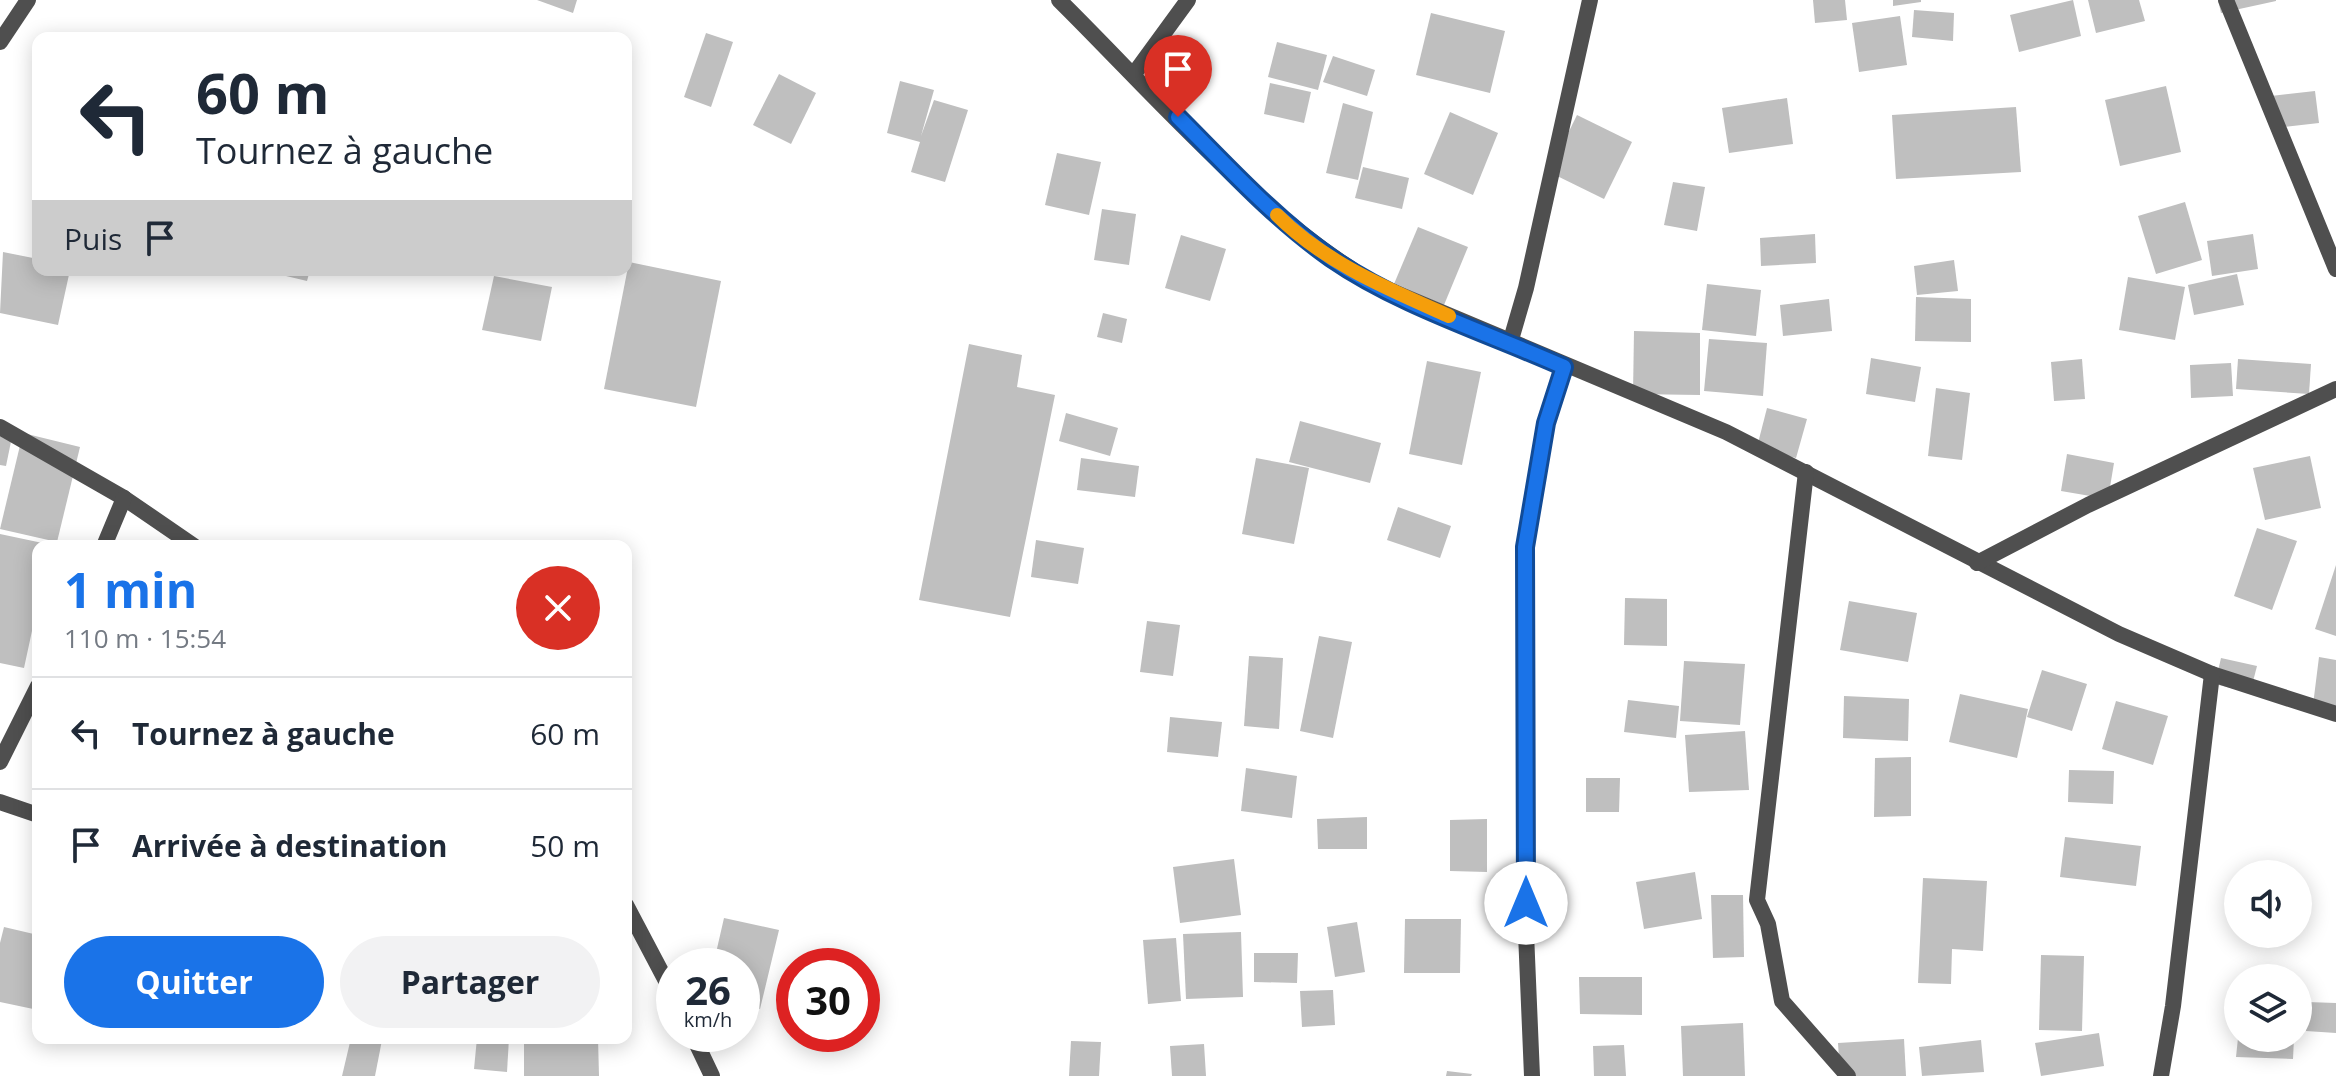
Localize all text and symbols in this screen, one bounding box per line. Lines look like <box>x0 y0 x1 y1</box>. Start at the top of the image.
pin <box>1144 35 1212 117</box>
icon: arrive <box>1156 47 1200 91</box>
text: 60 m <box>196 54 330 130</box>
icon: left <box>64 64 168 168</box>
text: Tournez à gauche <box>196 126 493 175</box>
icon: arrive <box>138 216 182 260</box>
text: Puis <box>64 218 122 259</box>
text: 1 min <box>64 557 197 622</box>
button: close <box>516 566 600 650</box>
text: 110 m · 15:54 <box>64 620 226 656</box>
icon: left <box>64 711 108 755</box>
text: Tournez à gauche <box>132 713 395 754</box>
text: 60 m <box>530 713 600 754</box>
icon: arrive <box>64 823 108 867</box>
text: Arrivée à destination <box>132 825 447 866</box>
text: 50 m <box>530 825 600 866</box>
map controls <box>2224 860 2312 1052</box>
button: sound <box>2224 860 2312 948</box>
position arrow <box>1484 861 1568 945</box>
button: Quitter <box>64 936 324 1028</box>
button: Partager <box>340 936 600 1028</box>
speed limit sign: 30 <box>776 948 880 1052</box>
text: 26 <box>685 962 731 1017</box>
button: layers <box>2224 964 2312 1052</box>
text: km/h <box>684 1006 732 1033</box>

